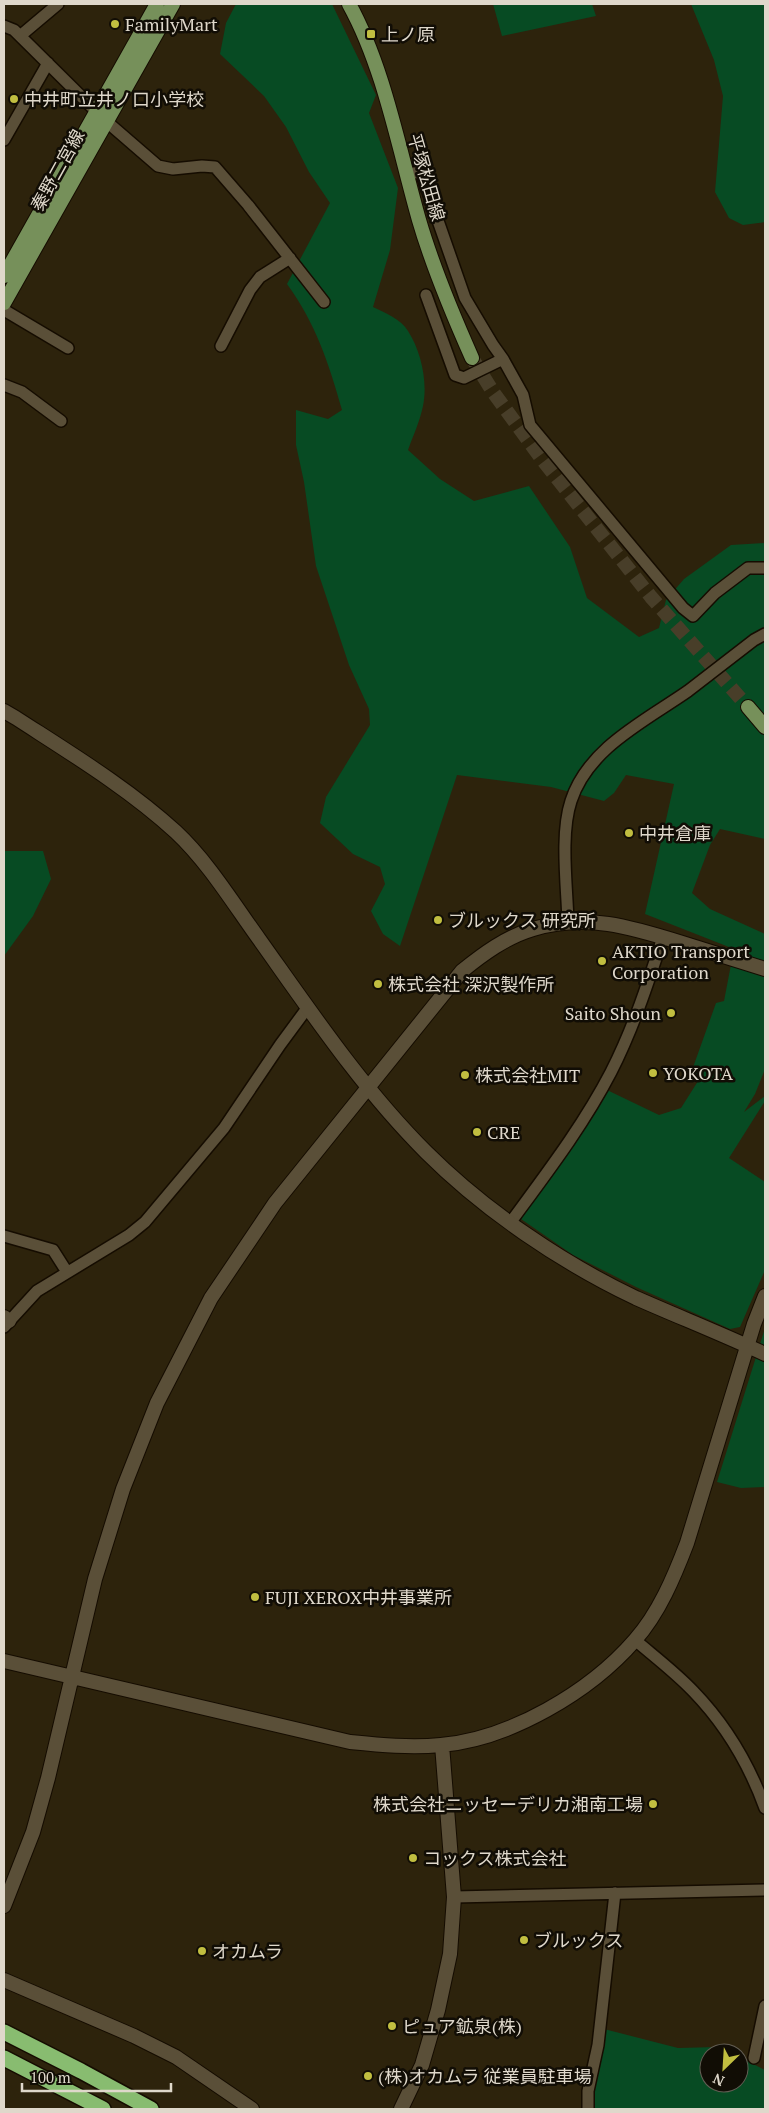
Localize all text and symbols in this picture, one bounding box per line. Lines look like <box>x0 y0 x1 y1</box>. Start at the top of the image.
place label: FamilyMart <box>125 12 218 36</box>
marker: FamilyMart <box>109 18 121 30</box>
place label: 上ノ原 <box>381 22 435 46</box>
marker: 上ノ原 <box>365 28 377 40</box>
place label: 中井町立井ノ口小学校 <box>24 87 204 111</box>
marker: 中井町立井ノ口小学校 <box>8 93 20 105</box>
street label: 秦野二宮線 <box>25 125 89 215</box>
street label: 平塚松田線 <box>403 130 451 224</box>
place label: 中井倉庫 <box>639 821 711 845</box>
marker: 中井倉庫 <box>623 827 635 839</box>
place label: ブルックス 研究所 <box>448 908 596 932</box>
marker: ブルックス 研究所 <box>432 914 444 926</box>
place label: AKTIO Transport Corporation <box>612 939 750 984</box>
marker: AKTIO Transport Corporation <box>596 955 608 967</box>
place label: 株式会社 深沢製作所 <box>388 972 554 996</box>
marker: 株式会社 深沢製作所 <box>372 978 384 990</box>
place label: Saito Shoun <box>565 1001 661 1025</box>
marker: Saito Shoun <box>665 1007 677 1019</box>
place label: YOKOTA <box>663 1061 734 1085</box>
place label: 株式会社MIT <box>475 1063 580 1087</box>
marker: YOKOTA <box>647 1067 659 1079</box>
marker: 株式会社MIT <box>459 1069 471 1081</box>
place label: CRE <box>487 1120 521 1144</box>
marker: CRE <box>471 1126 483 1138</box>
place label: FUJI XEROX中井事業所 <box>265 1585 452 1609</box>
marker: FUJI XEROX中井事業所 <box>249 1591 261 1603</box>
place label: 株式会社ニッセーデリカ湘南工場 <box>373 1792 643 1816</box>
marker: 株式会社ニッセーデリカ湘南工場 <box>647 1798 659 1810</box>
place label: コックス株式会社 <box>423 1846 566 1870</box>
marker: コックス株式会社 <box>407 1852 419 1864</box>
place label: ブルックス <box>534 1928 623 1952</box>
marker: ブルックス <box>518 1934 530 1946</box>
place label: オカムラ <box>212 1939 283 1963</box>
marker: オカムラ <box>196 1945 208 1957</box>
place label: ピュア鉱泉(株) <box>402 2014 522 2038</box>
marker: ピュア鉱泉(株) <box>386 2020 398 2032</box>
north arrow <box>699 2043 749 2093</box>
scale bar <box>22 2060 171 2092</box>
place label: (株)オカムラ 従業員駐車場 <box>378 2064 592 2088</box>
text: 100 m <box>30 2067 71 2087</box>
text: N <box>709 2069 727 2091</box>
marker: (株)オカムラ 従業員駐車場 <box>362 2070 374 2082</box>

